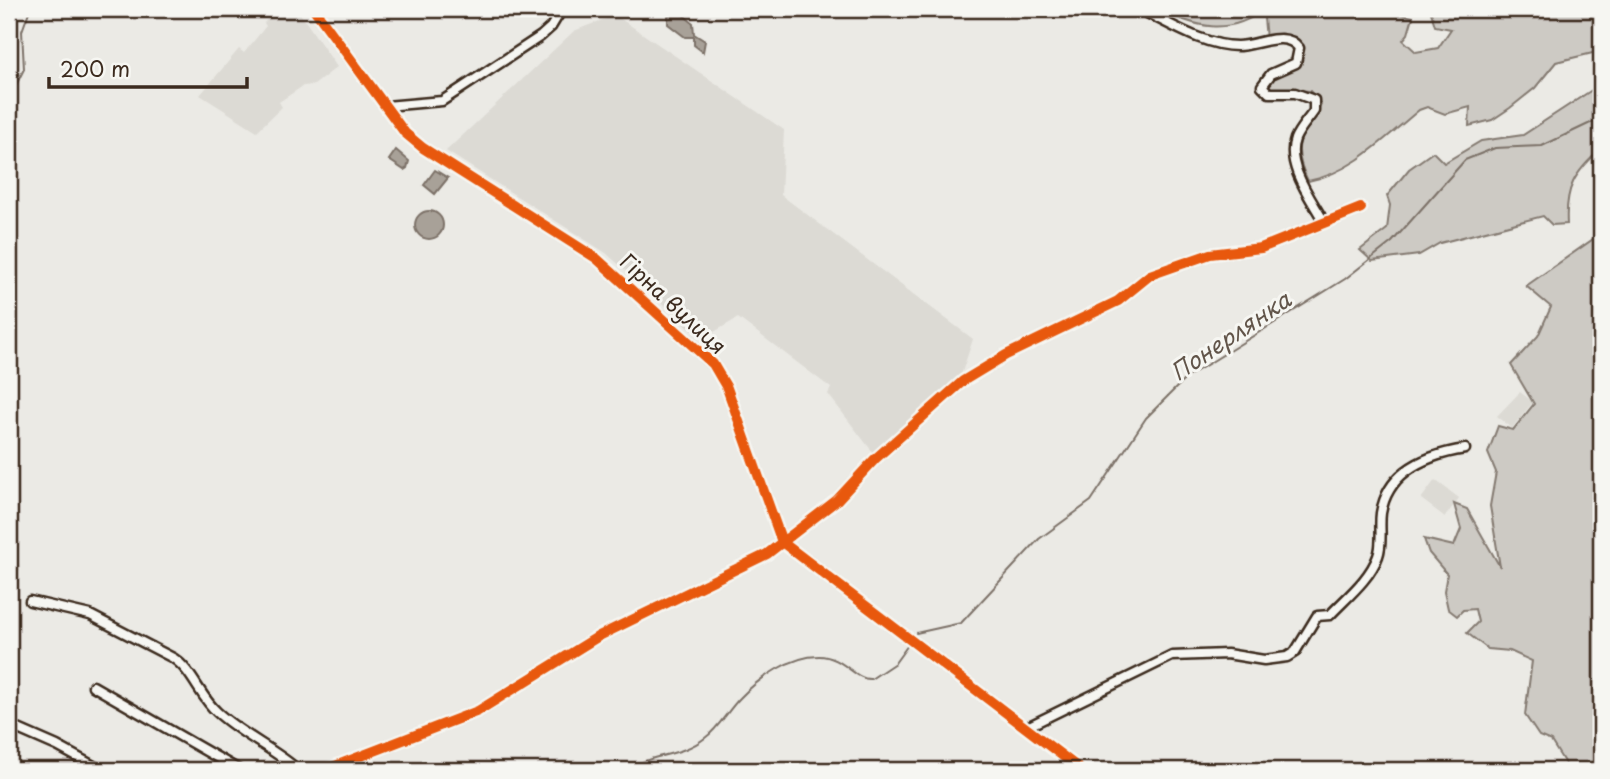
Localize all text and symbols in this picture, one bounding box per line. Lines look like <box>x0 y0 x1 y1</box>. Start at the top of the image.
scale bar <box>49 46 247 90</box>
text: 200 m <box>60 52 130 84</box>
street label: Гірна вулиця <box>614 245 734 361</box>
water label: Понерлянка <box>1163 281 1298 388</box>

